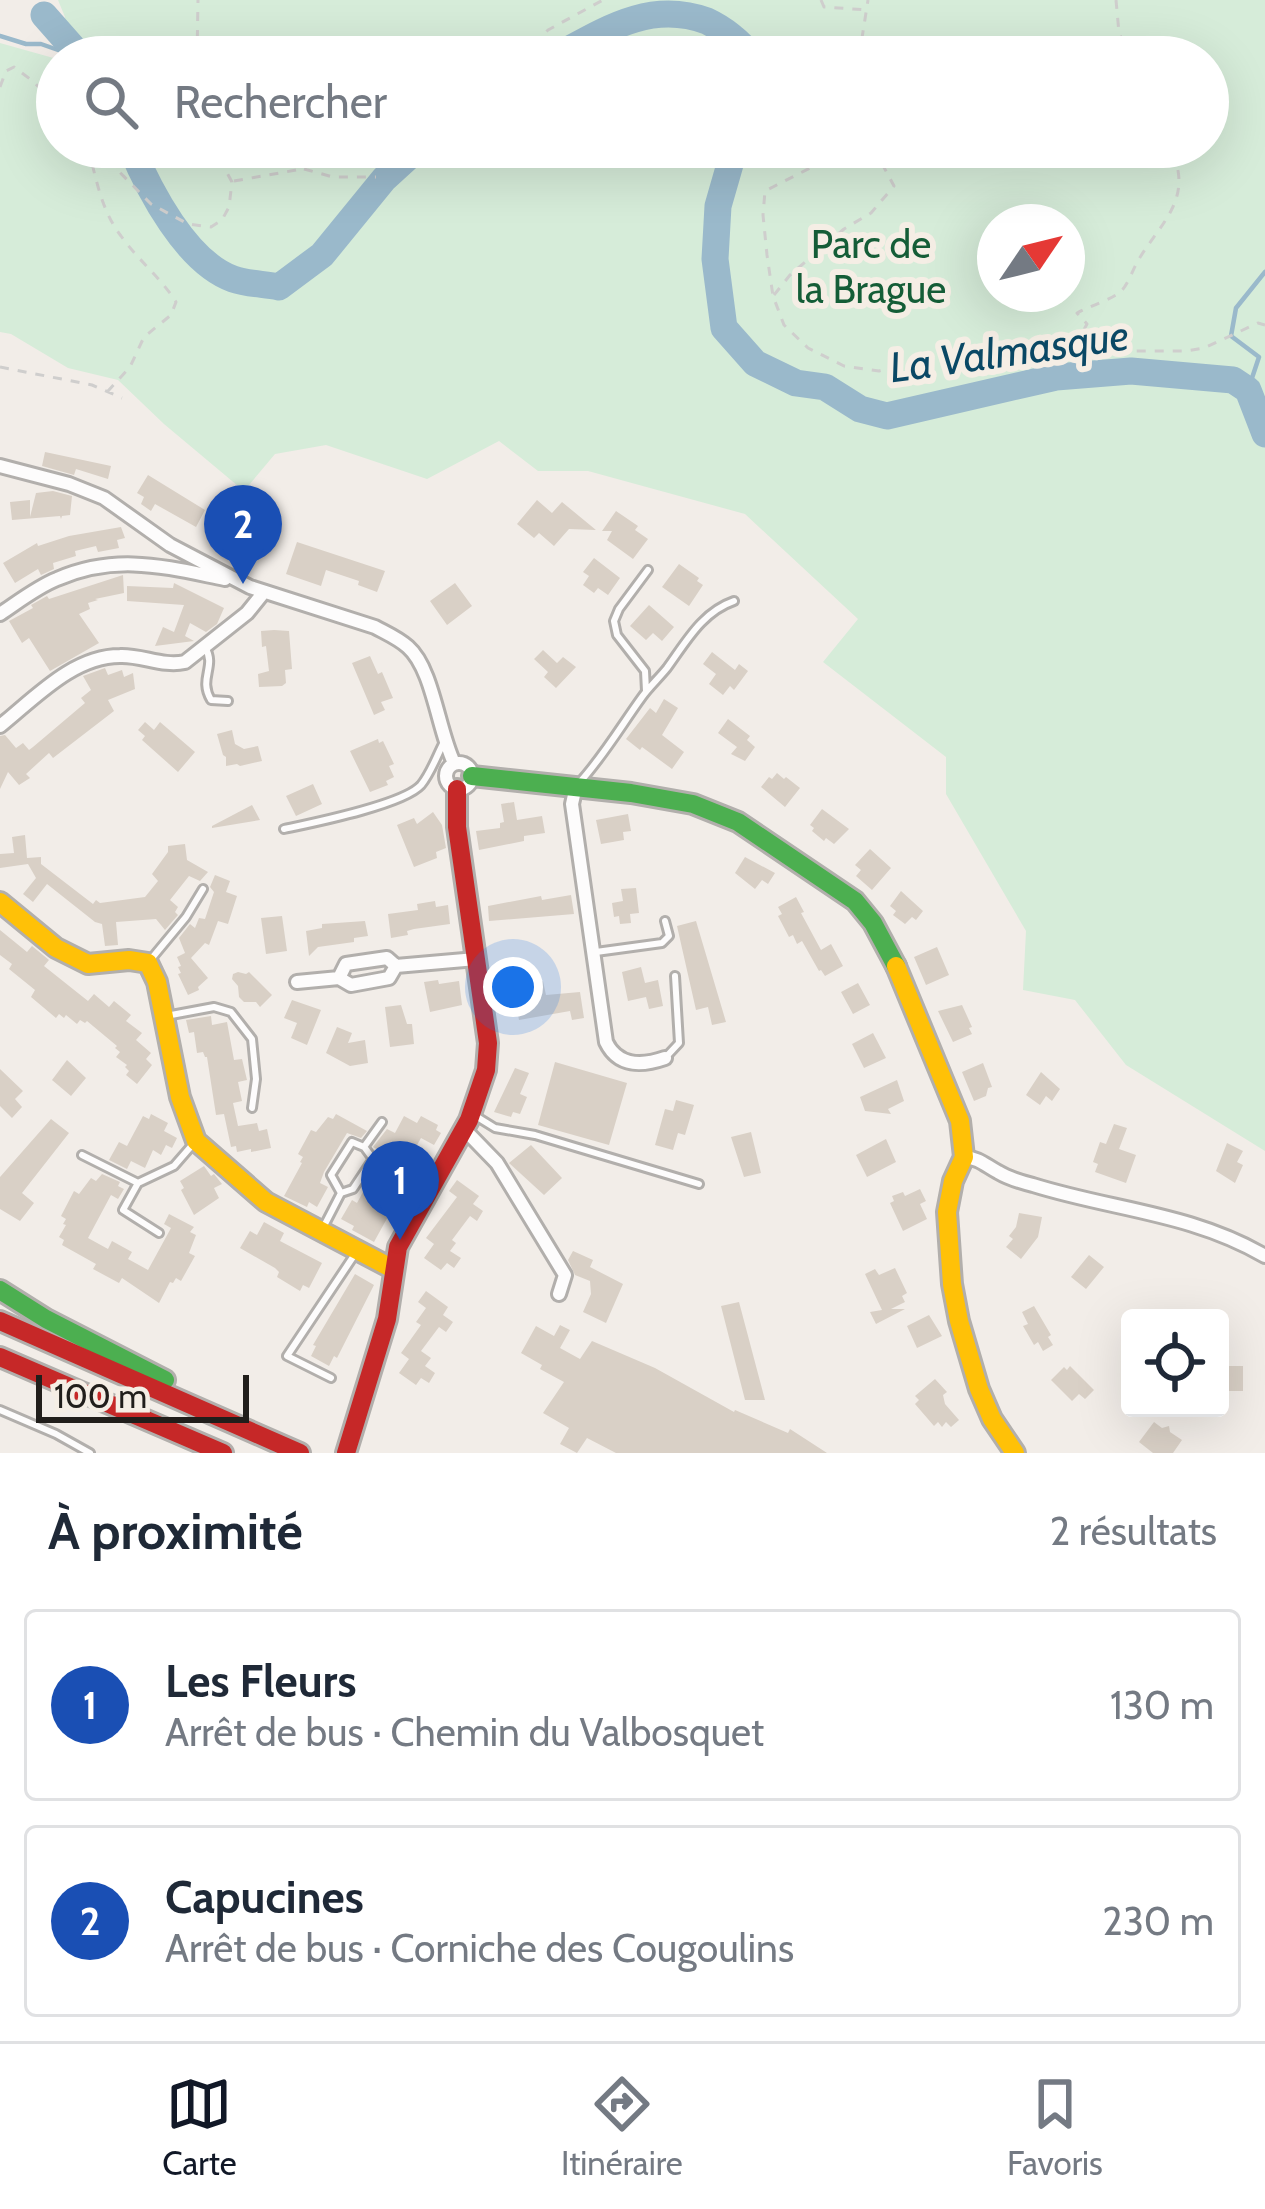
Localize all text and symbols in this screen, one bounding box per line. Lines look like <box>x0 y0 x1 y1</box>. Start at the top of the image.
search box <box>36 36 1229 168</box>
icon: search <box>78 69 144 135</box>
text: Rechercher <box>174 75 387 129</box>
north arrow <box>977 204 1085 312</box>
park label: Parc de la Brague <box>796 220 946 313</box>
water label: La Valmasque <box>886 308 1132 394</box>
pin: 2 <box>204 485 282 584</box>
your location <box>483 957 543 1017</box>
pin: 1 <box>361 1141 439 1240</box>
map controls <box>1121 1309 1229 1417</box>
button: locate <box>1121 1309 1229 1417</box>
scale bar <box>36 1369 249 1422</box>
text: 100 m <box>54 1376 147 1416</box>
text: À proximité <box>48 1500 303 1562</box>
text: 2 résultats <box>1050 1507 1217 1555</box>
text: Les Fleurs <box>165 1654 356 1708</box>
text: 1 <box>83 1681 97 1729</box>
text: 130 m <box>1110 1681 1214 1729</box>
text: Arrêt de bus · Chemin du Valbosquet <box>165 1708 764 1756</box>
text: Capucines <box>165 1870 364 1924</box>
text: 2 <box>80 1897 100 1945</box>
text: 230 m <box>1102 1897 1214 1945</box>
text: Arrêt de bus · Corniche des Cougoulins <box>165 1924 794 1972</box>
tab: Carte <box>162 2071 237 2183</box>
tab: Itinéraire <box>561 2071 683 2183</box>
tab: Favoris <box>1007 2071 1103 2183</box>

